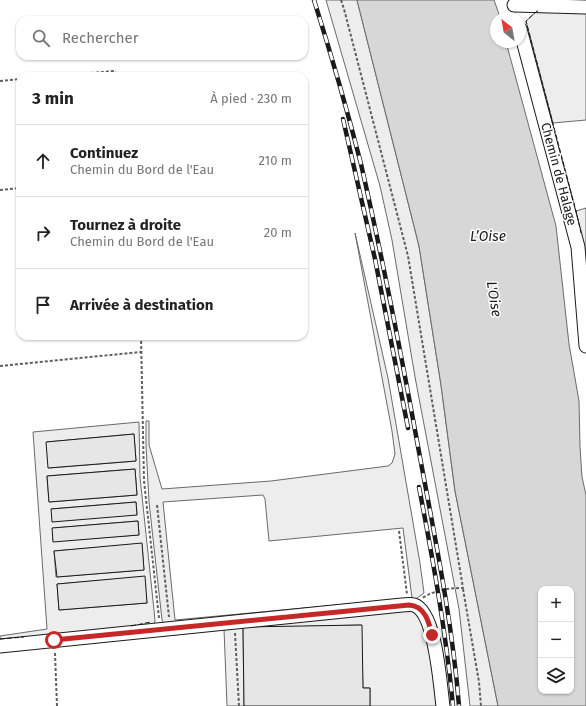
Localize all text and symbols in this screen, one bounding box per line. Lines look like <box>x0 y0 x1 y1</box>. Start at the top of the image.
north arrow <box>490 12 526 48</box>
search box <box>16 16 308 60</box>
icon: search <box>30 27 52 49</box>
text: Rechercher <box>62 29 138 47</box>
text: 3 min <box>32 88 74 109</box>
text: À pied · 230 m <box>210 91 292 106</box>
street label: Chemin de Halage <box>538 121 580 227</box>
text: Continuez <box>70 144 138 162</box>
icon: ahead <box>32 150 54 172</box>
text: 210 m <box>258 153 292 168</box>
text: Chemin du Bord de l'Eau <box>70 162 214 177</box>
text: Tournez à droite <box>70 216 181 234</box>
icon: right <box>32 222 54 244</box>
text: 20 m <box>264 225 292 240</box>
water label: L’Oise <box>470 228 506 245</box>
text: Chemin du Bord de l'Eau <box>70 234 214 249</box>
water label: L'Oise <box>483 280 505 318</box>
icon: arrive <box>32 294 54 316</box>
text: Arrivée à destination <box>70 296 213 314</box>
map controls <box>538 586 574 694</box>
button: + <box>538 586 574 622</box>
button: − <box>538 622 574 658</box>
route end <box>423 626 441 644</box>
route start <box>45 631 63 649</box>
button: layers <box>538 658 574 694</box>

